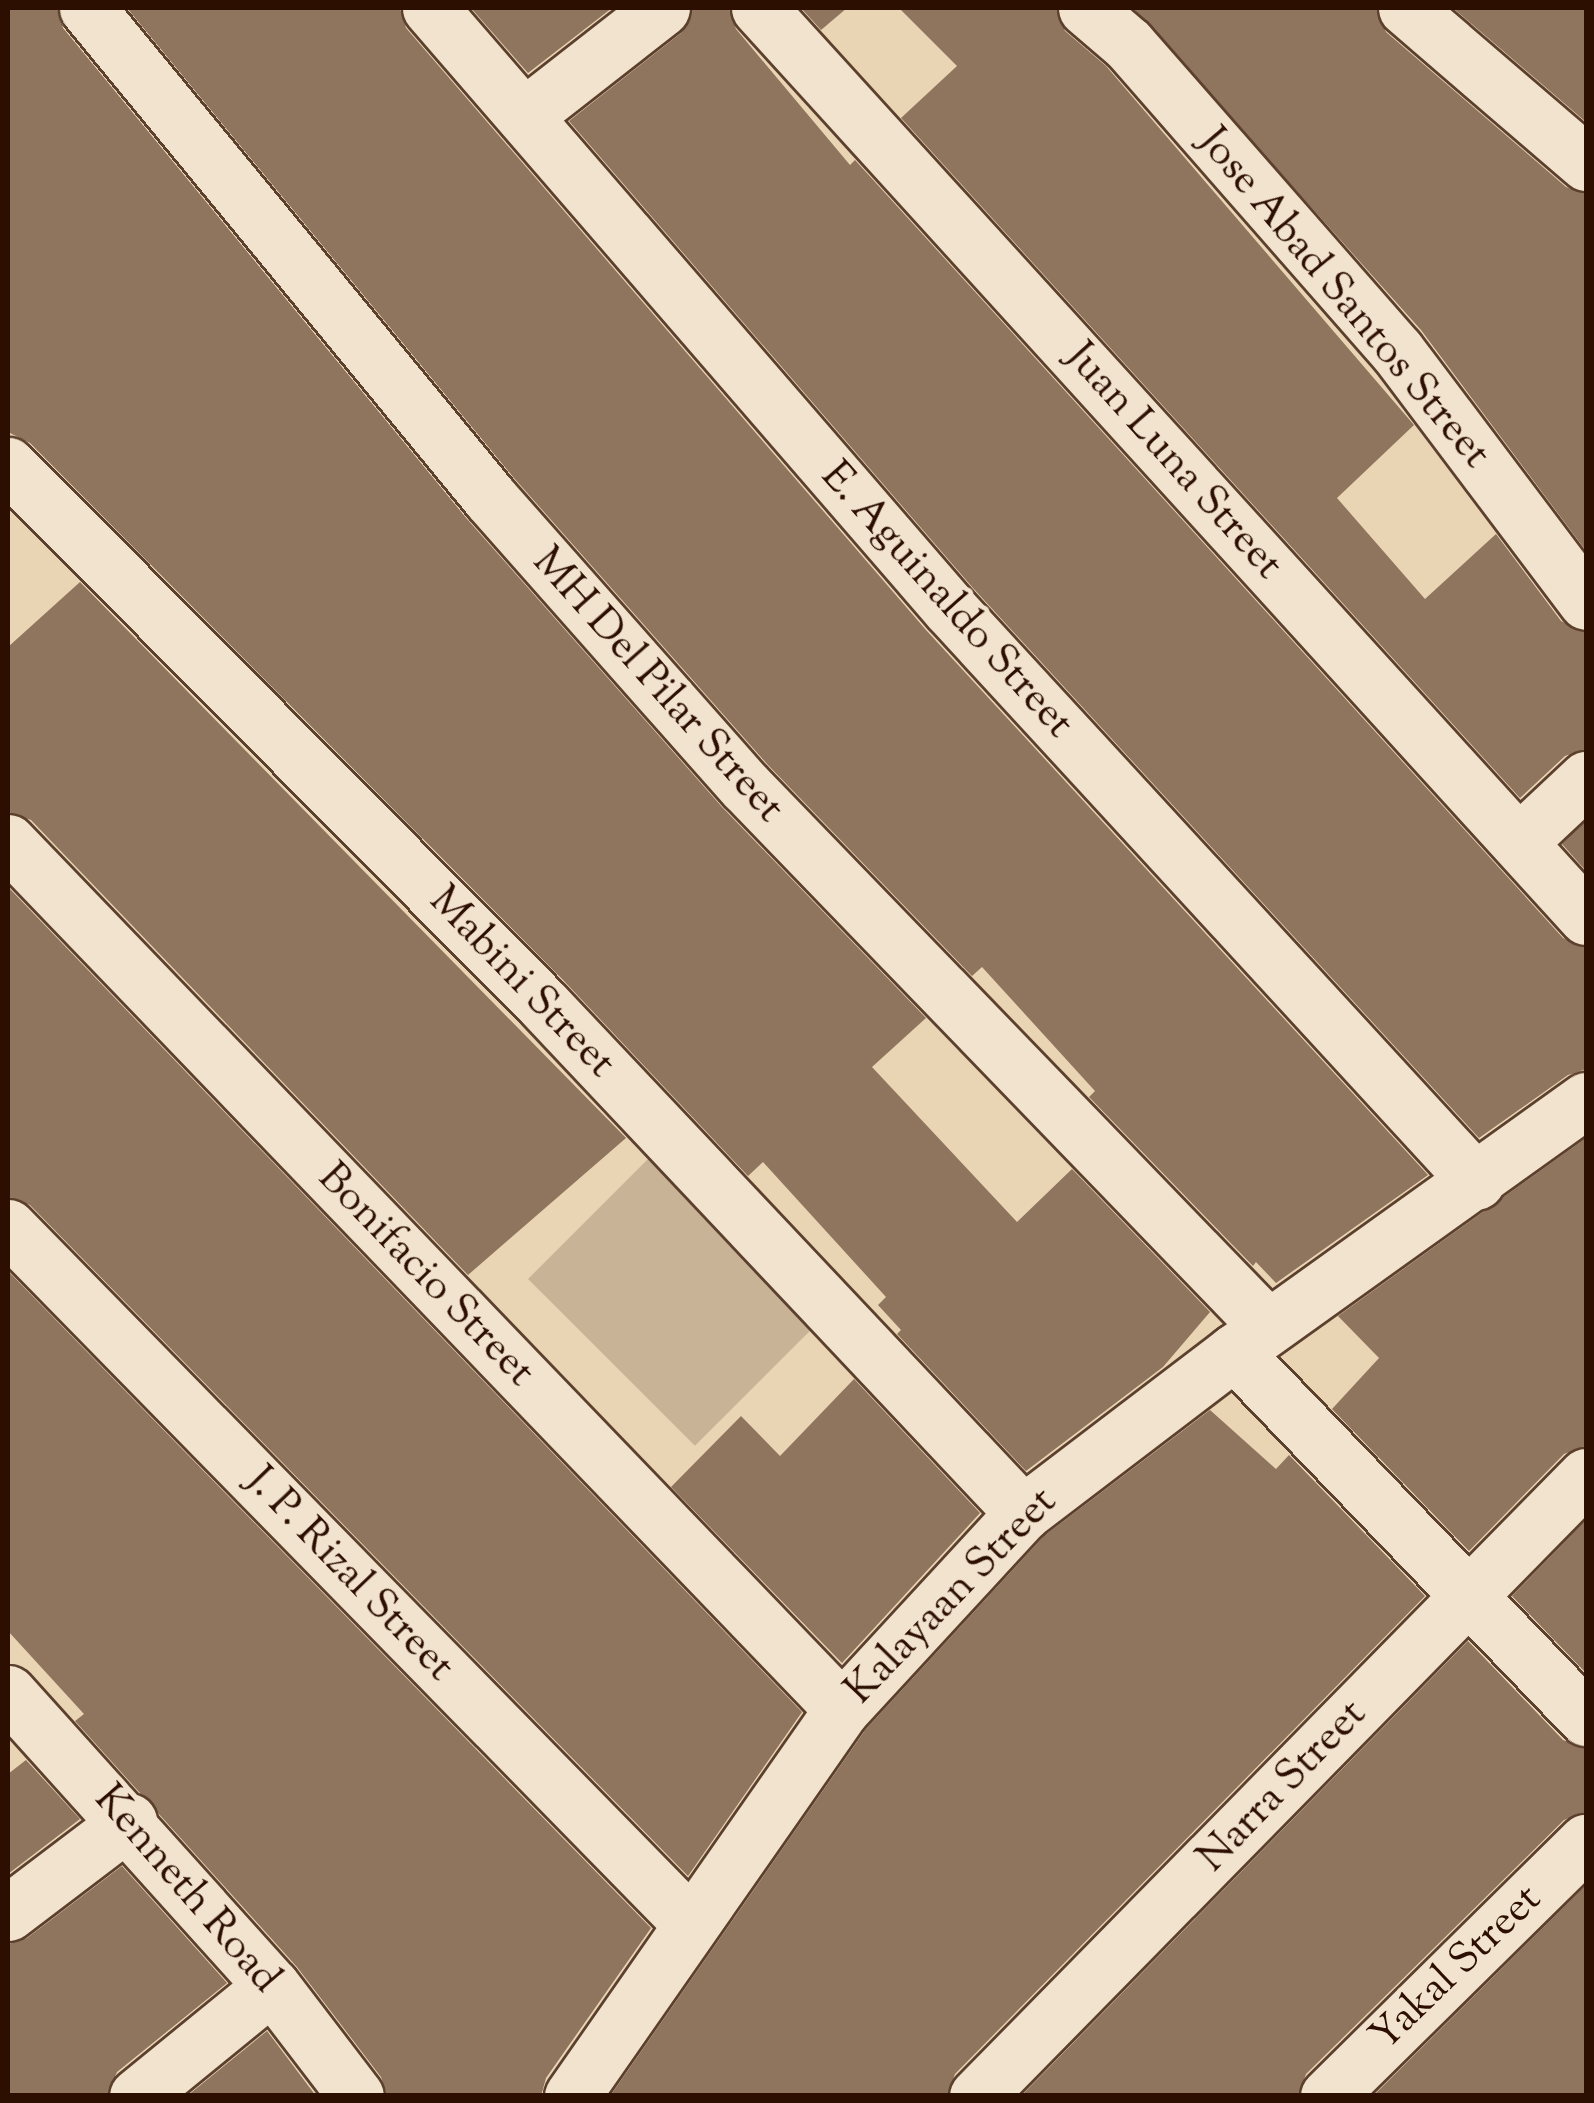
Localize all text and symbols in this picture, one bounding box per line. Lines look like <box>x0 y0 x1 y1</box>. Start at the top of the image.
street label: Jose Abad Santos Street <box>1186 119 1500 479</box>
street label: Juan Luna Street <box>1054 333 1292 591</box>
street label: E. Aguinaldo Street <box>809 453 1083 749</box>
street label: MH Del Pilar Street <box>520 538 794 834</box>
street label: Mabini Street <box>417 877 625 1089</box>
street label: Bonifacio Street <box>306 1154 544 1398</box>
street label: J. P. Rizal Street <box>234 1457 464 1693</box>
street label: Kalayaan Street <box>836 1478 1068 1716</box>
street label: Narra Street <box>1188 1690 1378 1884</box>
street label: Kenneth Road <box>82 1776 290 2004</box>
street label: Yakal Street <box>1361 1875 1553 2063</box>

